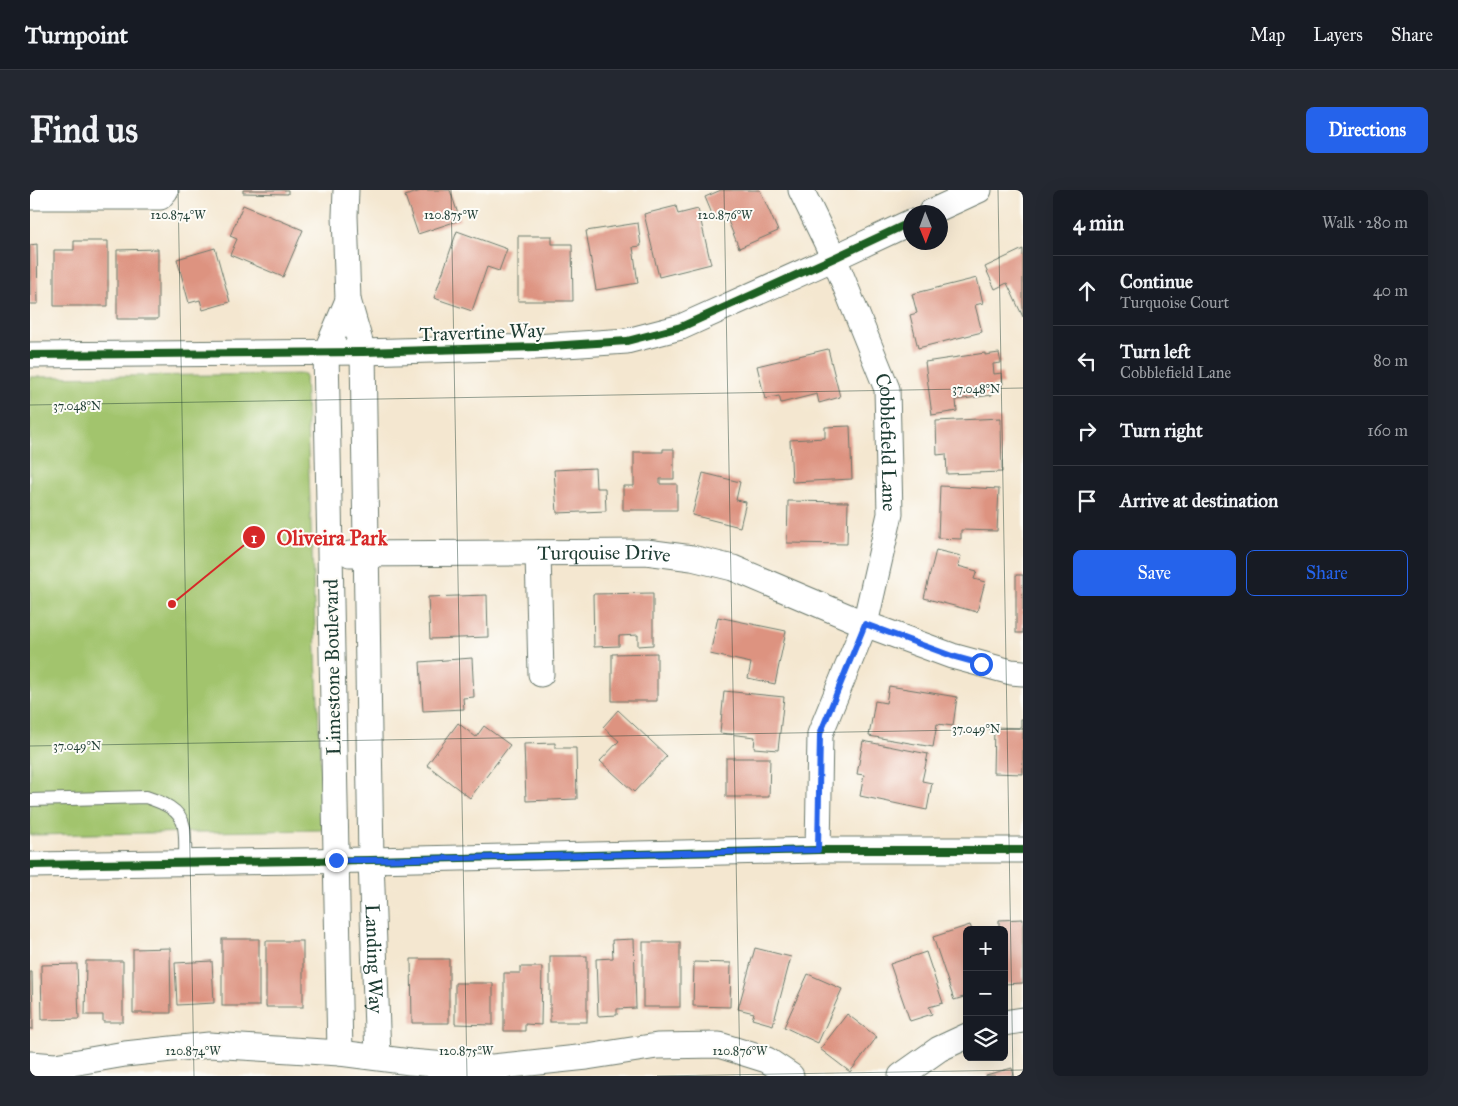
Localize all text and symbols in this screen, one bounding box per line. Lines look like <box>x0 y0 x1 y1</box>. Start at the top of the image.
text: Turnpoint <box>25 20 128 50</box>
text: Map <box>1250 24 1285 46</box>
text: Layers <box>1313 24 1363 46</box>
text: Share <box>1391 24 1433 46</box>
button: Directions <box>1306 107 1428 153</box>
text: Find us <box>30 109 138 152</box>
north arrow <box>903 205 948 250</box>
text: 120.874°W <box>150 208 206 222</box>
text: 120.875°W <box>424 208 479 222</box>
text: 120.876°W <box>698 208 753 222</box>
text: 4 min <box>1073 210 1124 236</box>
text: Walk · 280 m <box>1322 213 1408 232</box>
text: Continue <box>1120 270 1193 293</box>
icon: ahead <box>1073 277 1101 305</box>
text: 40 m <box>1373 281 1408 300</box>
text: Turquoise Court <box>1120 293 1229 312</box>
street label: Travertine Way <box>419 318 546 346</box>
text: Turn left <box>1120 340 1190 363</box>
icon: left <box>1073 347 1101 375</box>
text: 80 m <box>1373 351 1408 370</box>
text: Cobblefield Lane <box>1120 363 1231 382</box>
street label: Cobblefield Lane <box>870 369 902 512</box>
text: 37.048°N <box>952 382 1000 396</box>
text: 37.048°N <box>53 399 101 413</box>
icon: right <box>1073 417 1101 445</box>
text: Turn right <box>1120 419 1203 442</box>
text: 160 m <box>1367 421 1408 440</box>
icon: arrive <box>1073 487 1101 515</box>
text: Arrive at destination <box>1120 489 1278 512</box>
callout: Oliveira Park <box>241 519 397 555</box>
text: Oliveira Park <box>277 525 389 551</box>
text: 1 <box>251 529 257 547</box>
street label: Turqouise Drive <box>537 540 672 567</box>
button: Save <box>1073 550 1236 596</box>
button: Share <box>1246 550 1408 596</box>
street label: Limestone Boulevard <box>318 579 346 755</box>
route start <box>970 653 993 676</box>
text: 37.049°N <box>952 722 1000 736</box>
text: 37.049°N <box>53 739 101 753</box>
route end <box>325 849 348 872</box>
street label: Landing Way <box>361 903 388 1015</box>
map controls <box>963 926 1008 1061</box>
button: + <box>963 926 1008 971</box>
button: − <box>963 971 1008 1016</box>
button: layers <box>963 1016 1008 1061</box>
text: 120.874°W <box>165 1044 221 1058</box>
text: 120.875°W <box>439 1044 494 1058</box>
text: 120.876°W <box>713 1044 768 1058</box>

